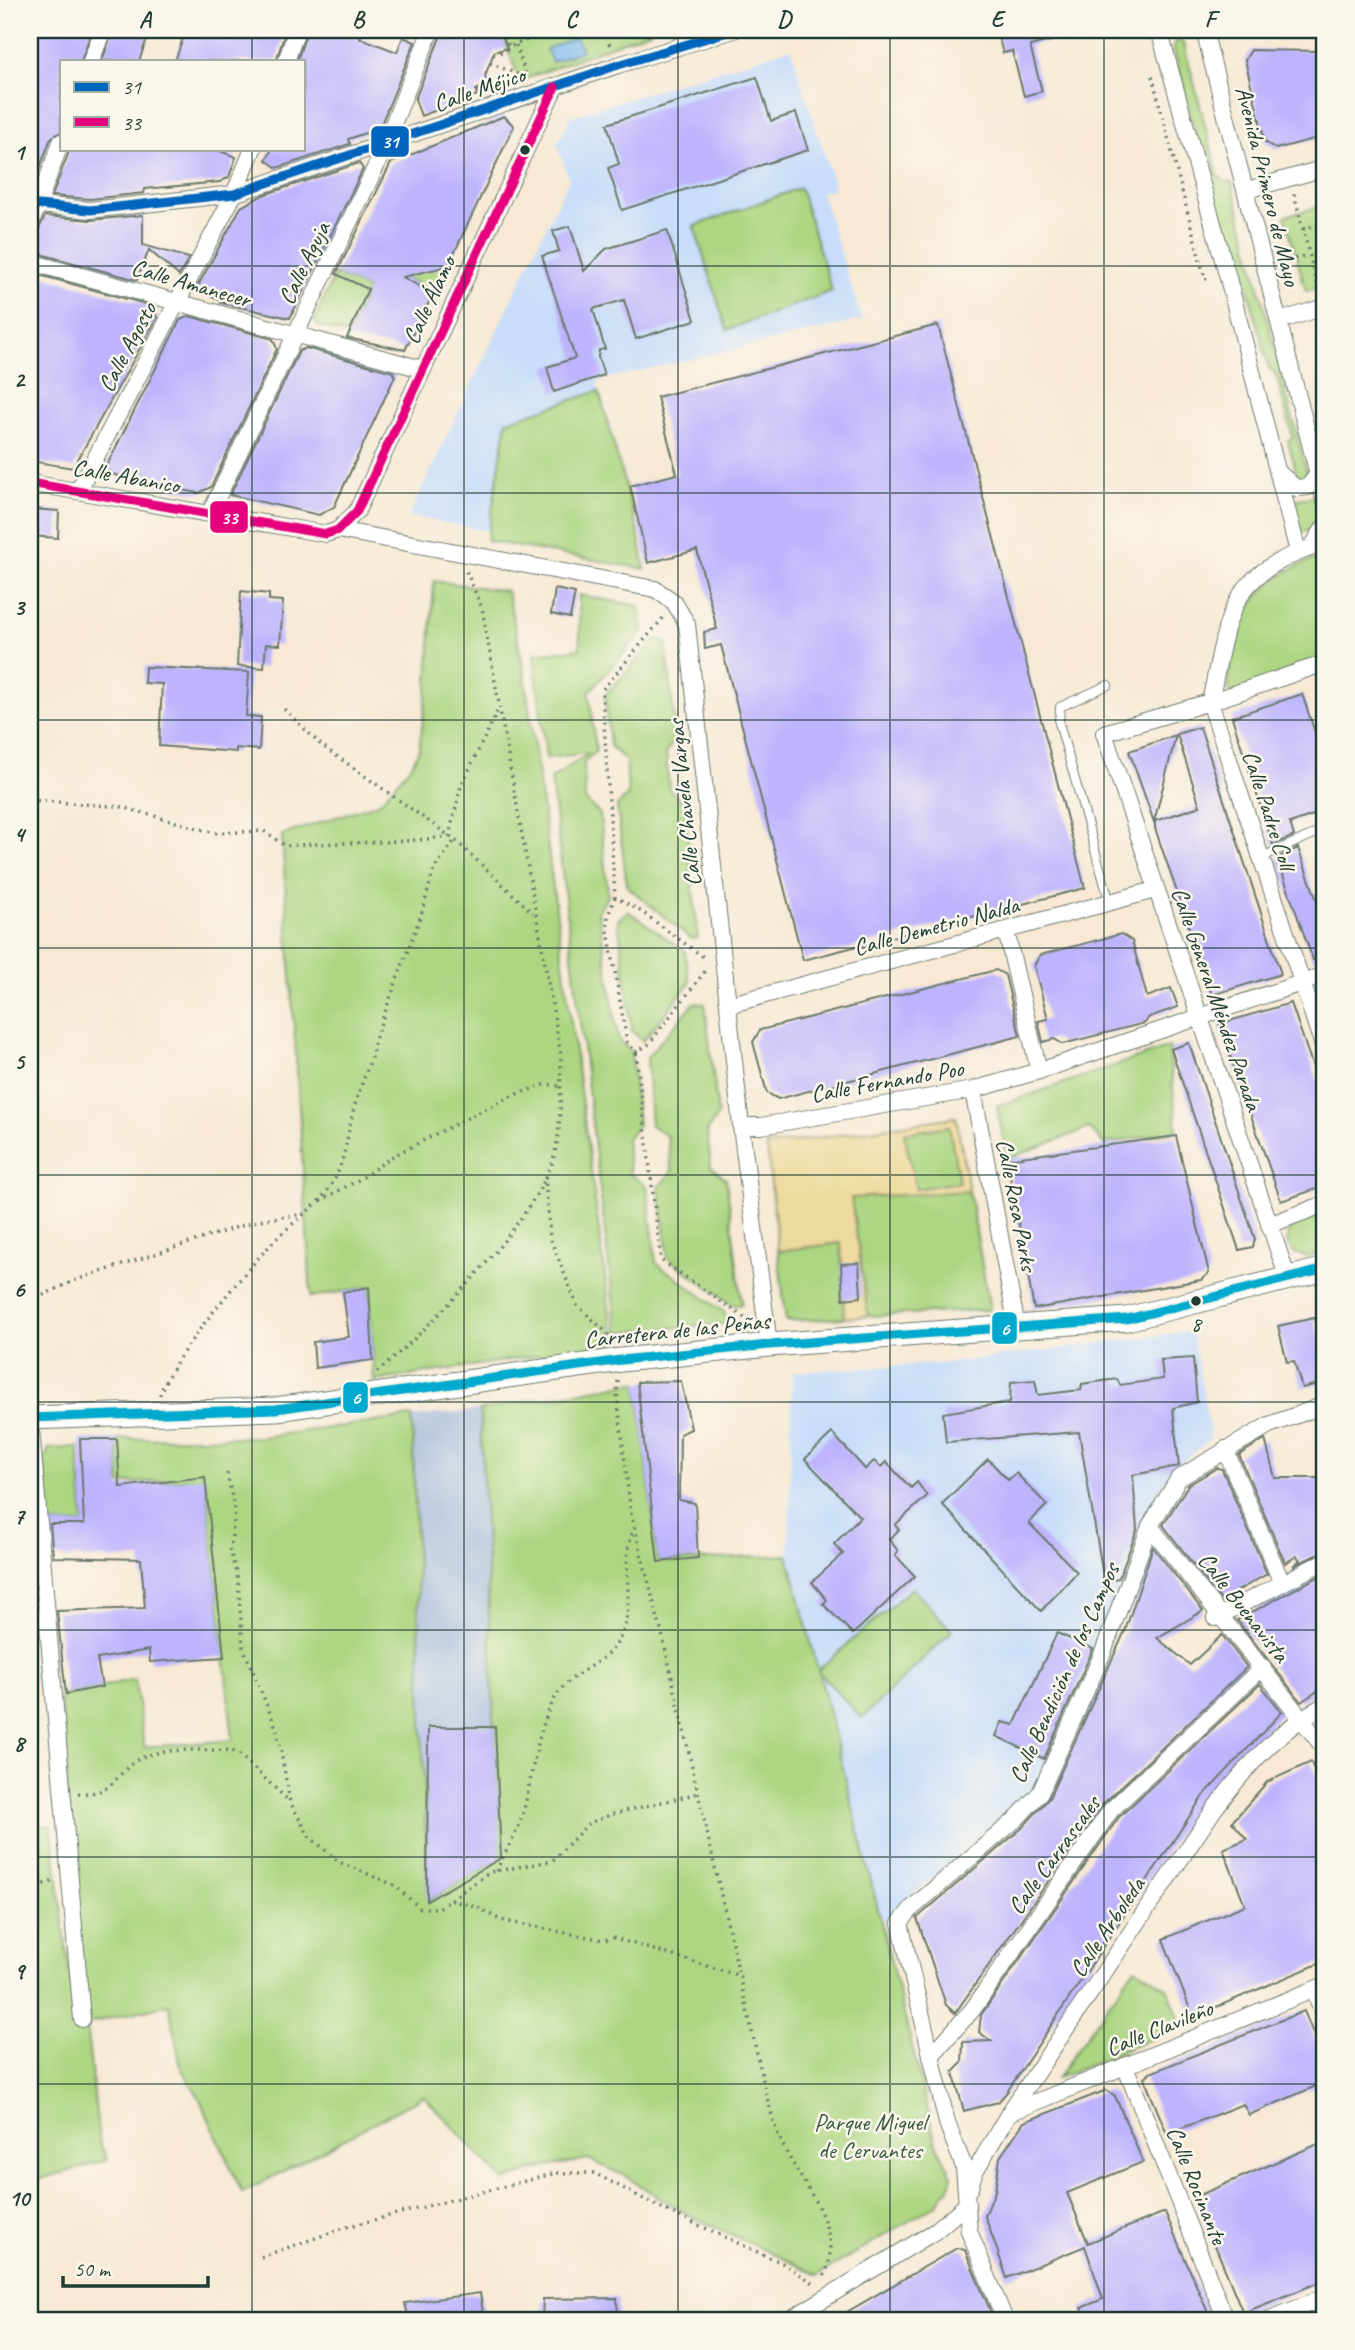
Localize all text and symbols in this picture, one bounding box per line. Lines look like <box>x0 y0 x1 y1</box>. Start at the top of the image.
text: A <box>139 5 153 34</box>
text: B <box>352 5 366 34</box>
text: C <box>566 5 580 34</box>
text: D <box>777 5 793 34</box>
text: E <box>991 5 1007 34</box>
text: F <box>1205 5 1221 34</box>
street label: Calle Méjico <box>429 59 531 119</box>
legend <box>60 60 304 150</box>
text: 31 <box>122 74 142 100</box>
street label: Avenida Primero de Mayo <box>1229 83 1308 290</box>
text: 33 <box>122 110 142 136</box>
line badge: 31 <box>370 125 410 158</box>
text: 31 <box>381 130 401 154</box>
text: 1 <box>14 138 27 167</box>
unlabelled marker <box>518 143 532 157</box>
street label: Calle Aguja <box>271 215 338 309</box>
street label: Calle Álamo <box>396 249 463 349</box>
street label: Calle Amanecer <box>128 252 256 315</box>
street label: Calle Agosto <box>91 296 164 397</box>
text: 2 <box>14 365 27 394</box>
street label: Calle Abanico <box>70 452 184 501</box>
line badge: 33 <box>209 500 249 534</box>
text: 33 <box>220 506 240 530</box>
text: 3 <box>14 593 27 622</box>
street label: Calle Chavela Vargas <box>660 716 708 888</box>
street label: Calle Padre Coll <box>1236 747 1304 877</box>
text: 4 <box>14 820 27 849</box>
street label: Calle General Méndez Parada <box>1165 883 1270 1116</box>
street label: Calle Demetrio Nalda <box>850 889 1023 962</box>
text: 5 <box>14 1047 26 1076</box>
street label: Calle Fernando Poo <box>808 1053 967 1109</box>
street label: Calle Rosa Parks <box>989 1136 1045 1275</box>
text: 6 <box>14 1275 27 1304</box>
marker: 8 <box>1189 1294 1203 1308</box>
street label: Carretera de las Peñas <box>583 1305 774 1355</box>
place label: 8 <box>1191 1310 1203 1338</box>
line badge: 6 <box>991 1311 1018 1345</box>
text: 6 <box>1001 1317 1012 1341</box>
line badge: 6 <box>342 1381 369 1414</box>
text: 6 <box>352 1386 363 1410</box>
text: 7 <box>14 1502 27 1531</box>
street label: Calle Buenavista <box>1192 1546 1297 1669</box>
street label: Calle Bendición de los Campos <box>1002 1556 1127 1788</box>
text: 8 <box>14 1729 27 1758</box>
street label: Calle Carrascales <box>1001 1788 1108 1920</box>
street label: Calle Arboleda <box>1063 1870 1152 1983</box>
text: 9 <box>14 1957 27 1986</box>
street label: Calle Clavileño <box>1101 1992 1218 2063</box>
park label: Parque Miguel de Cervantes <box>814 2107 930 2165</box>
street label: Calle Rocinante <box>1160 2122 1235 2250</box>
text: 10 <box>9 2184 32 2213</box>
scale bar <box>63 2245 208 2289</box>
text: 50 m <box>74 2256 112 2282</box>

